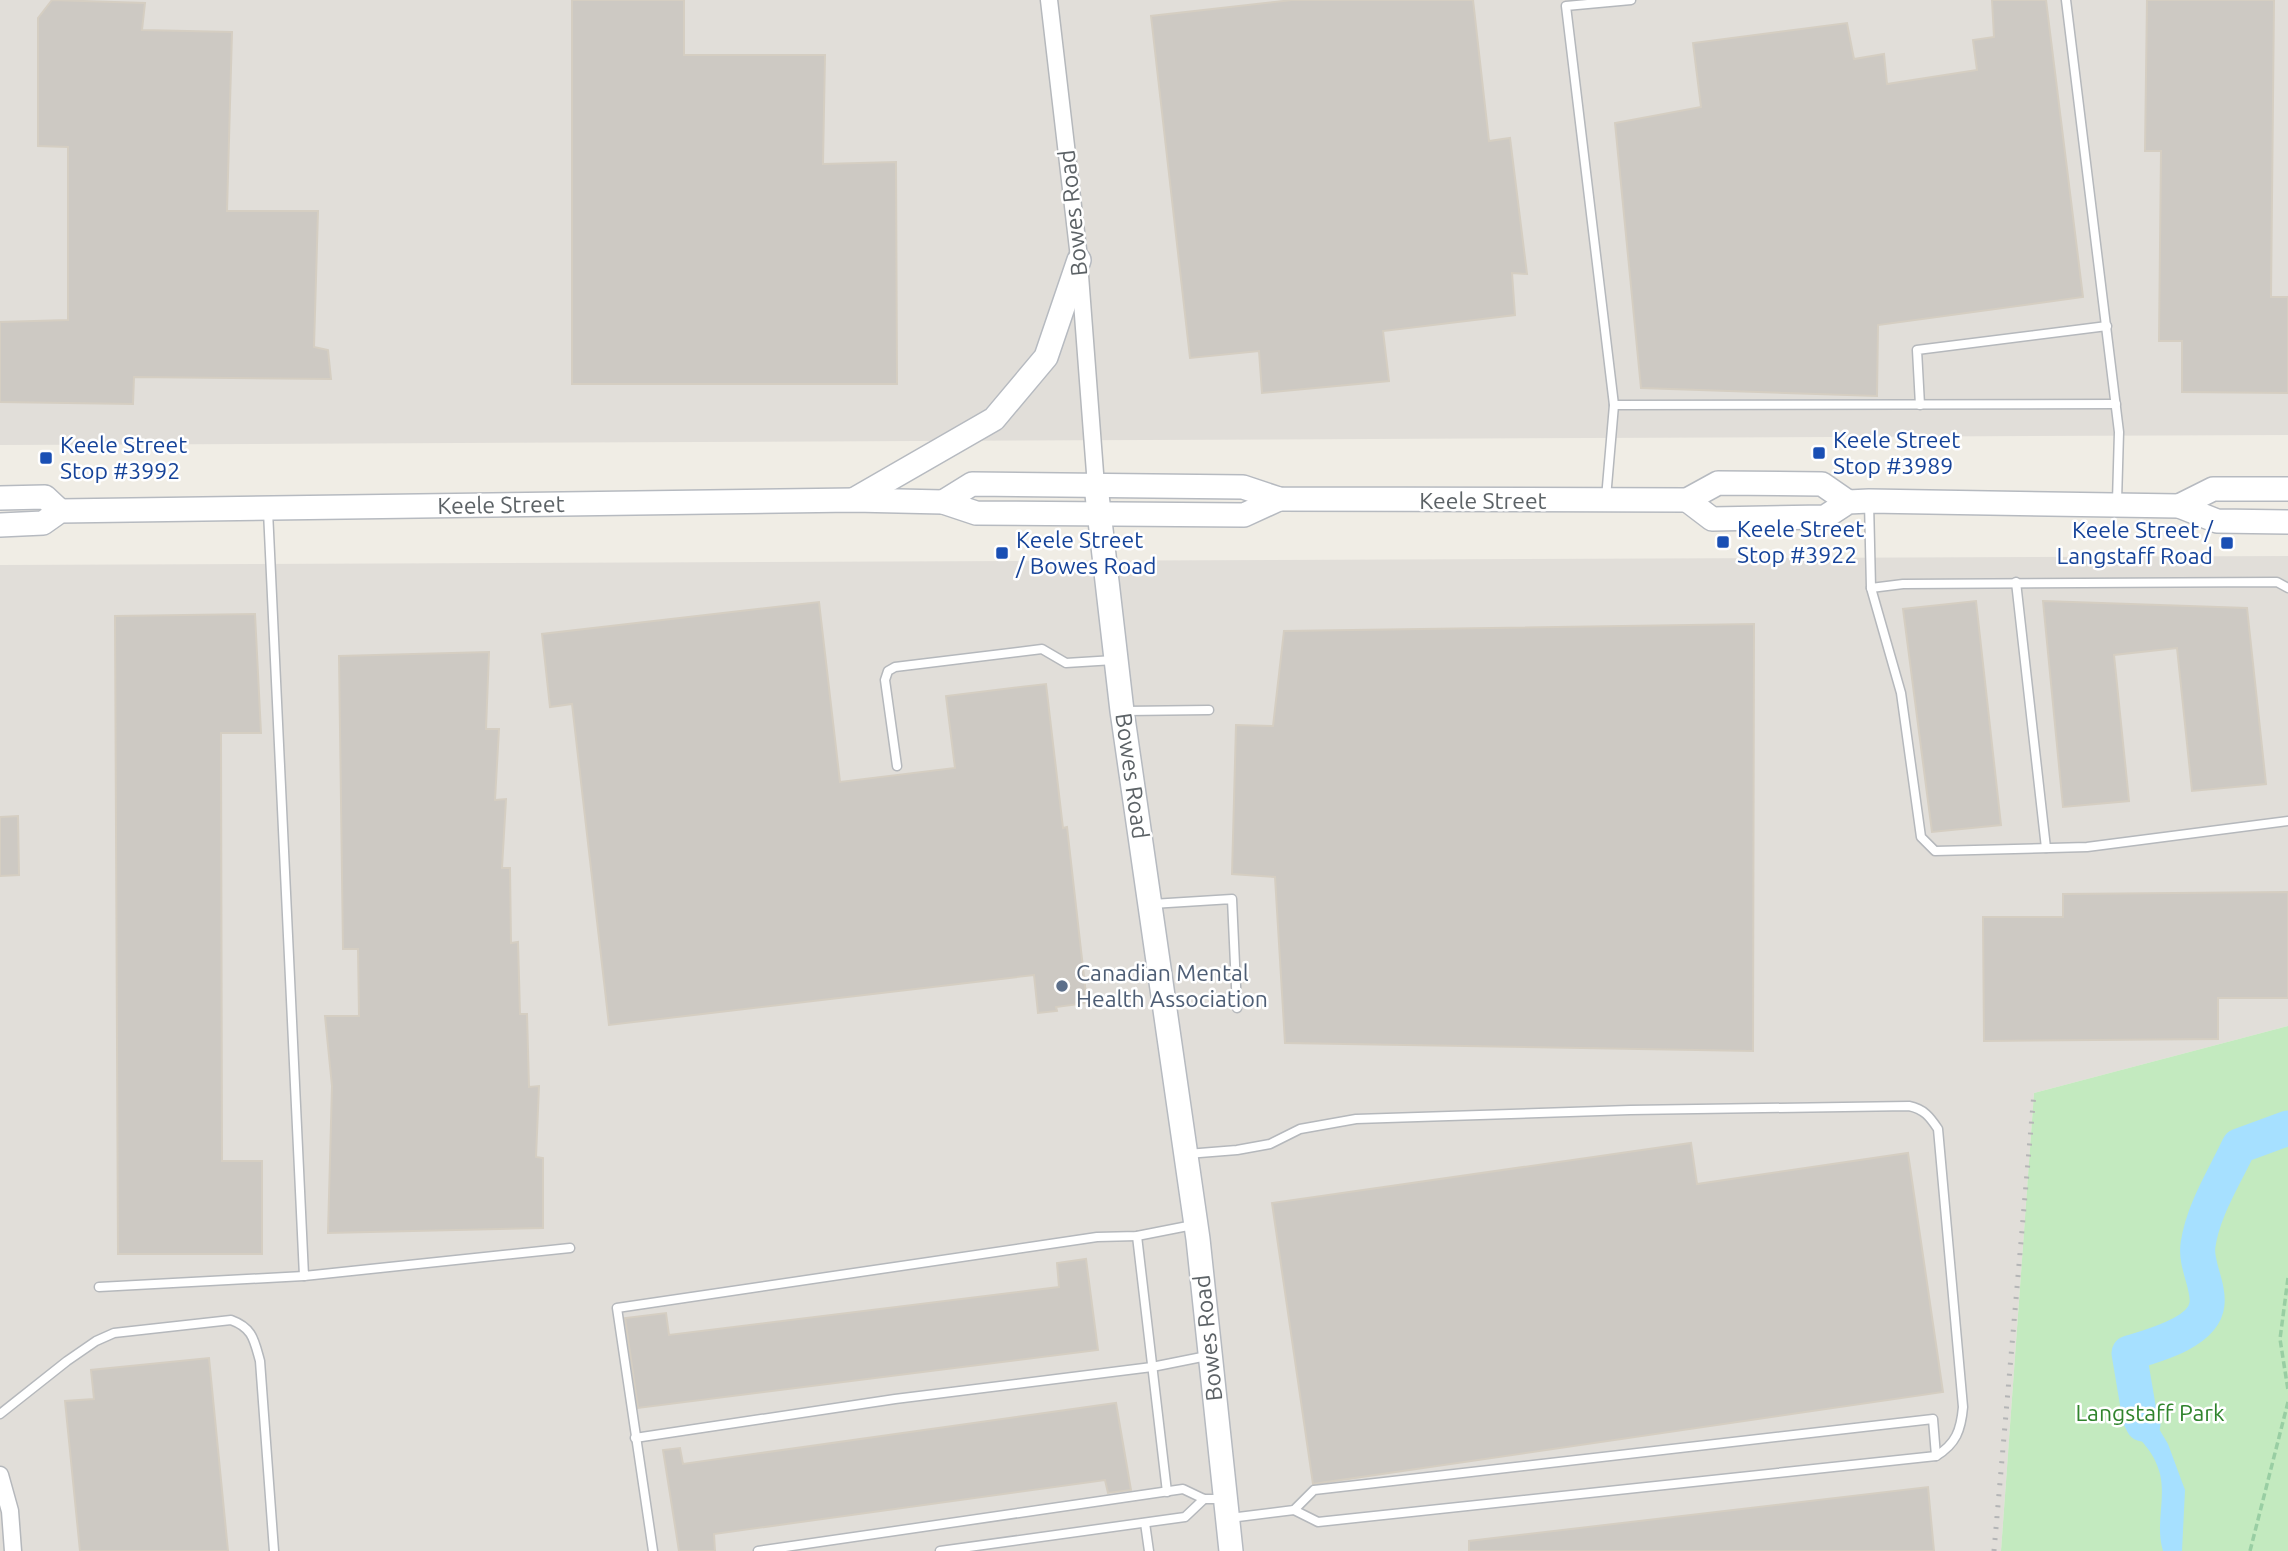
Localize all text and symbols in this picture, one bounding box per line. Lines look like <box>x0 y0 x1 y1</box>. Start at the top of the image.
street label: Bowes Road <box>1053 149 1092 277</box>
place label: Keele Street Stop #3989 <box>1833 427 1960 478</box>
place label: Keele Street Stop #3992 <box>60 432 187 483</box>
marker: Keele Street Stop #3989 <box>1811 445 1827 461</box>
marker: Keele Street Stop #3992 <box>38 450 54 466</box>
street label: Keele Street <box>1419 488 1547 513</box>
street label: Keele Street <box>437 491 565 518</box>
place label: Keele Street Stop #3922 <box>1737 516 1864 567</box>
place label: Keele Street / Langstaff Road <box>2056 517 2214 568</box>
place label: Keele Street / Bowes Road <box>1015 527 1157 578</box>
marker: Keele Street Stop #3922 <box>1715 534 1731 550</box>
marker: Keele Street / Langstaff Road <box>2219 535 2235 551</box>
marker: Keele Street / Bowes Road <box>994 545 1010 561</box>
street label: Bowes Road <box>1111 711 1154 840</box>
place label: Canadian Mental Health Association <box>1076 960 1268 1011</box>
marker: Canadian Mental Health Association <box>1054 978 1070 994</box>
street label: Bowes Road <box>1188 1274 1227 1402</box>
park label: Langstaff Park <box>2075 1400 2225 1425</box>

